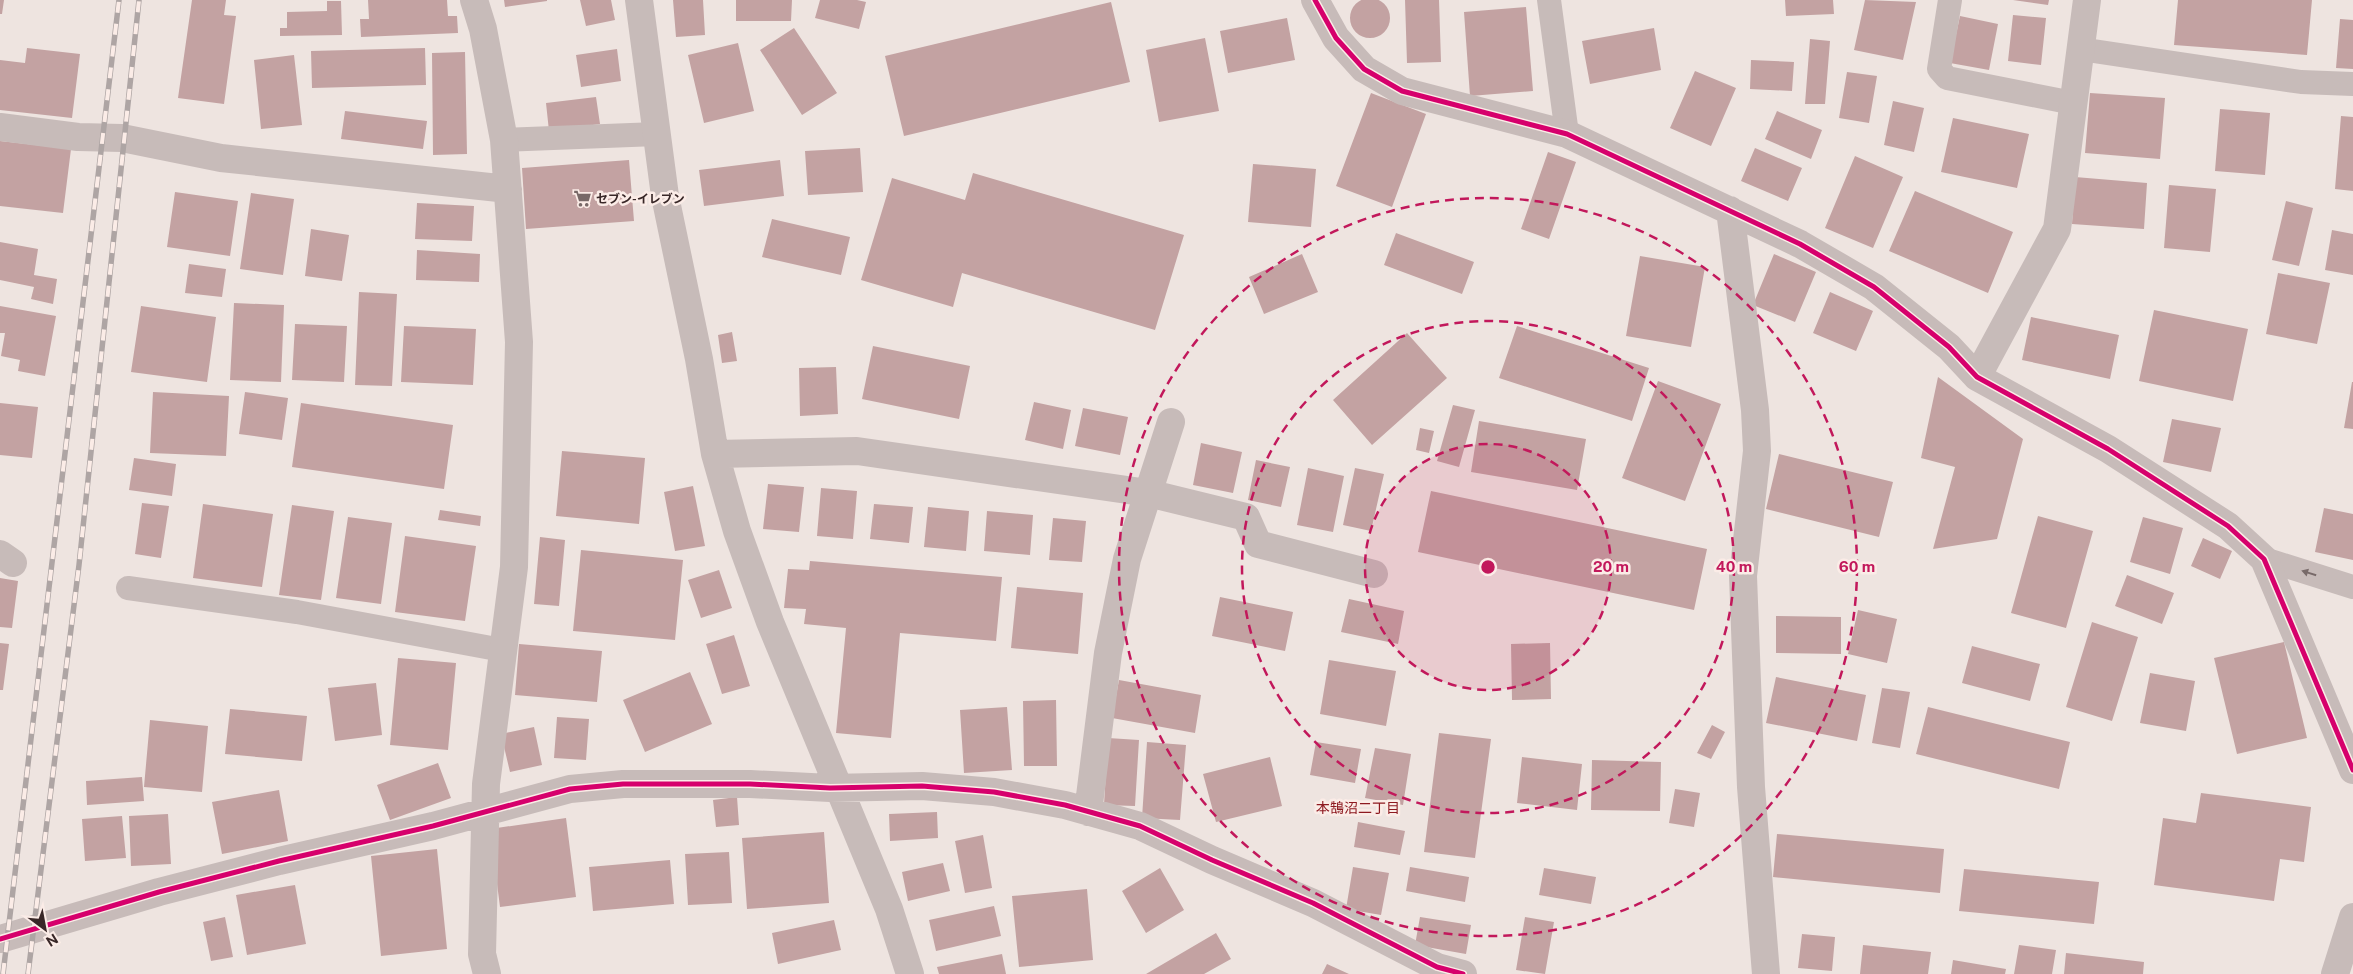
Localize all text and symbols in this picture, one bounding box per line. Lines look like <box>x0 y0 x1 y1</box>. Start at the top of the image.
supermarket icon: セブン-イレブン <box>572 189 592 209</box>
place label: セブン-イレブン <box>596 192 685 206</box>
centre of rings <box>1479 558 1497 576</box>
text: 20 m <box>1593 558 1629 575</box>
text: 40 m <box>1716 558 1752 575</box>
text: 60 m <box>1839 558 1875 575</box>
one-way arrow <box>2301 568 2316 576</box>
district label: 本鵠沼二丁目 <box>1316 800 1400 816</box>
north arrow <box>20 904 70 954</box>
text: N <box>43 930 61 950</box>

